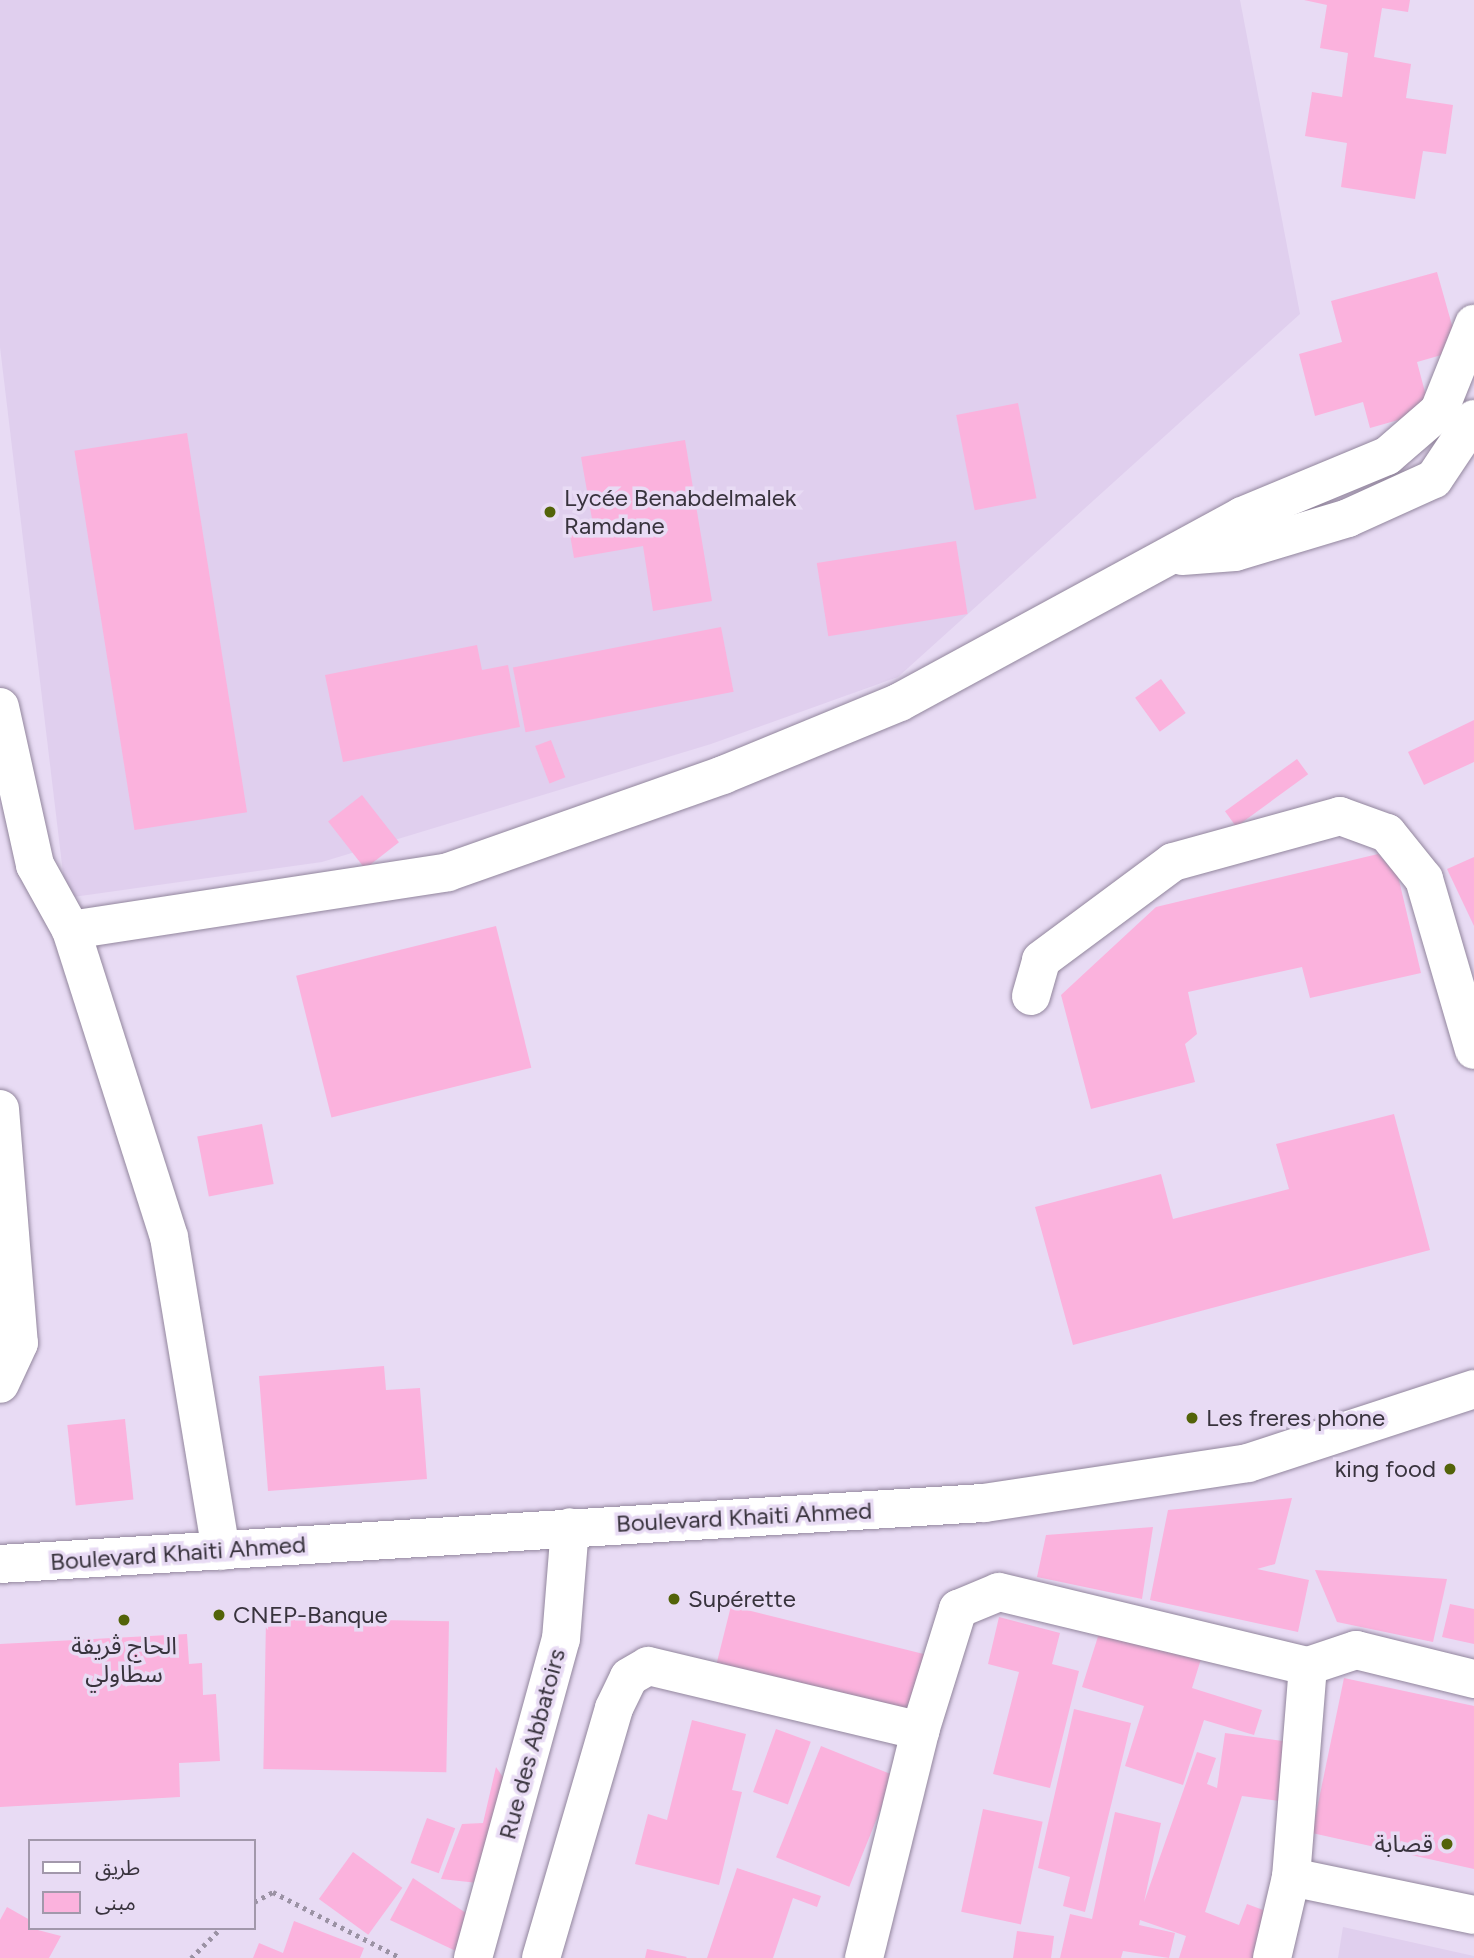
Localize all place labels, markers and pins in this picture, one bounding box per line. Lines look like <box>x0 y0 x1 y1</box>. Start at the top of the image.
place label: Lycée Benabdelmalek Ramdane <box>564 484 796 540</box>
marker: Lycée Benabdelmalek Ramdane <box>542 504 558 520</box>
place label: Les freres phone <box>1206 1404 1385 1432</box>
marker: Les freres phone <box>1184 1410 1200 1426</box>
place label: king food <box>1335 1455 1436 1483</box>
marker: king food <box>1442 1461 1458 1477</box>
place label: Supérette <box>688 1585 796 1613</box>
marker: Supérette <box>666 1591 682 1607</box>
place label: CNEP-Banque <box>233 1601 388 1629</box>
marker: CNEP-Banque <box>211 1607 227 1623</box>
marker: الحاج ڨريفة سطاولي <box>116 1612 132 1628</box>
place label: الحاج ڨريفة سطاولي <box>71 1632 177 1688</box>
place label: قصابة <box>1374 1830 1433 1858</box>
marker: قصابة <box>1439 1836 1455 1852</box>

